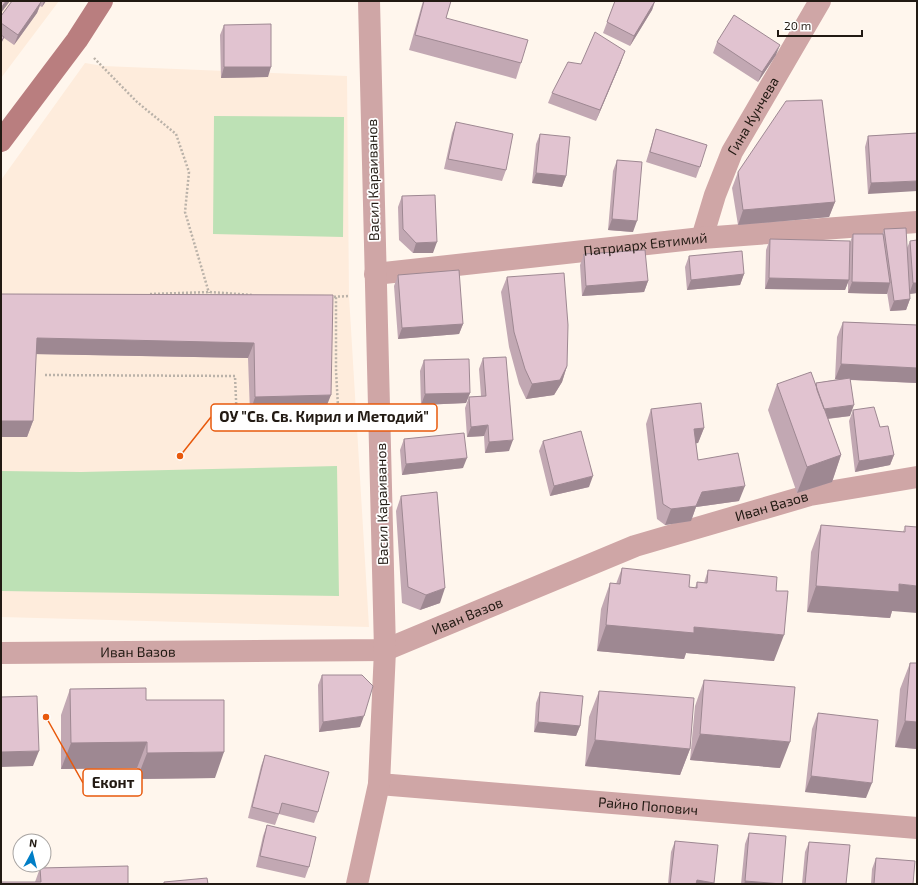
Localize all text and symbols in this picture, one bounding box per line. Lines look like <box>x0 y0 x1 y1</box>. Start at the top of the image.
scale bar <box>778 12 862 38</box>
text: 20 m <box>784 18 811 32</box>
street label: Гина Кунчева <box>723 74 782 158</box>
street label: Васил Караиванов <box>363 119 382 241</box>
street label: Патриарх Евтимий <box>583 229 708 259</box>
callout: ОУ "Св. Св. Кирил и Методий" <box>211 404 437 431</box>
text: ОУ "Св. Св. Кирил и Методий" <box>219 407 429 425</box>
street label: Васил Караиванов <box>372 443 391 565</box>
street label: Иван Вазов <box>733 487 810 524</box>
street label: Иван Вазов <box>429 593 505 638</box>
street label: Иван Вазов <box>100 643 176 660</box>
callout: Еконт <box>83 769 142 796</box>
text: Еконт <box>92 773 135 791</box>
street label: Райно Попович <box>597 793 699 818</box>
north arrow <box>12 833 52 873</box>
text: N <box>29 836 38 850</box>

